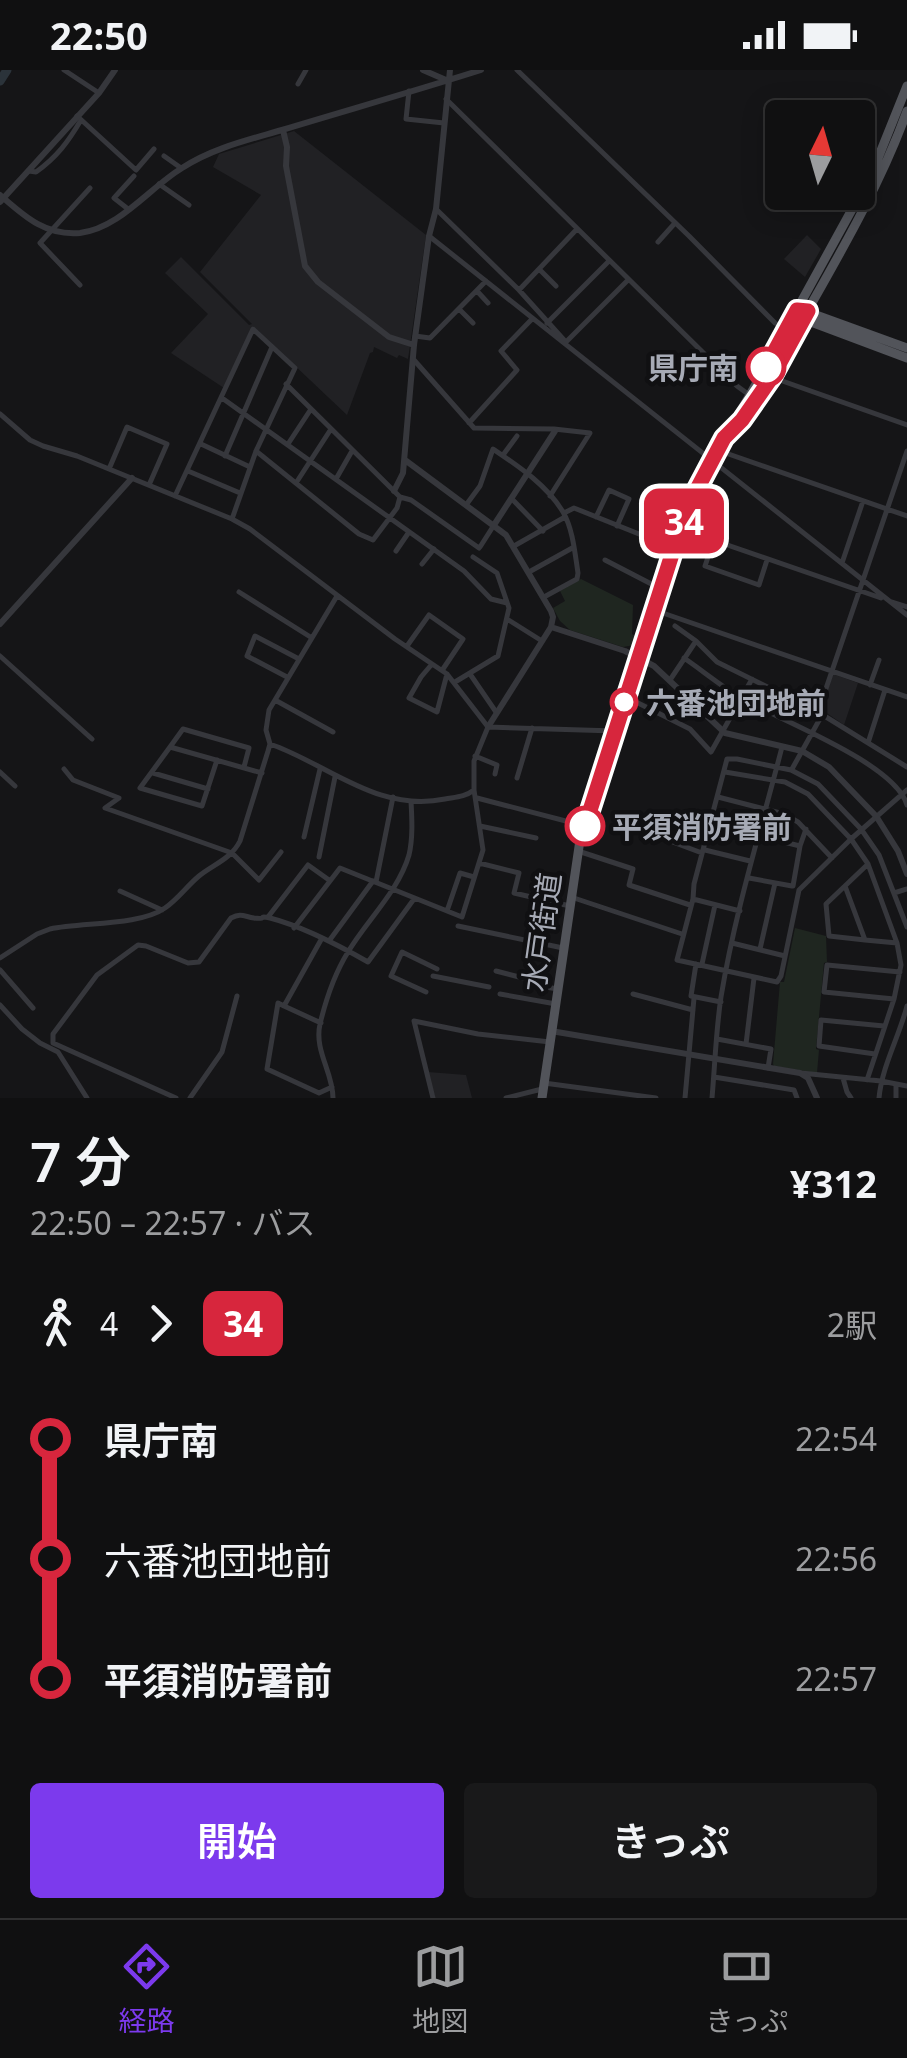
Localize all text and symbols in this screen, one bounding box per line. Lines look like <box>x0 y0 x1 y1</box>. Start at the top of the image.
text: 22:50 <box>50 9 148 61</box>
north arrow <box>765 100 875 210</box>
map controls <box>765 100 875 210</box>
place label: 県庁南 <box>648 347 738 388</box>
marker: 県庁南 <box>747 348 785 386</box>
line badge: 34 <box>639 488 729 554</box>
text: 34 <box>664 498 704 545</box>
place label: 六番池団地前 <box>646 682 826 723</box>
marker: 六番池団地前 <box>611 689 637 715</box>
place label: 平須消防署前 <box>612 806 792 847</box>
marker: 平須消防署前 <box>566 807 604 845</box>
street label: 水戸街道 <box>512 870 570 994</box>
text: 7 分 <box>30 1123 131 1198</box>
text: ¥312 <box>790 1157 877 1209</box>
text: 22:50 – 22:57 · バス <box>30 1201 315 1244</box>
icon: walk <box>30 1296 85 1351</box>
icon: forward <box>133 1296 188 1351</box>
text: 34 <box>223 1300 263 1347</box>
text: 4 <box>100 1302 118 1345</box>
text: 2駅 <box>827 1303 877 1346</box>
text: 県庁南 <box>104 1414 218 1466</box>
text: 22:54 <box>795 1417 877 1460</box>
text: 六番池団地前 <box>104 1534 332 1586</box>
text: 22:56 <box>795 1537 877 1580</box>
text: 平須消防署前 <box>104 1654 332 1706</box>
text: 22:57 <box>795 1657 877 1700</box>
button: 開始 <box>30 1783 444 1898</box>
button: きっぷ <box>464 1783 877 1898</box>
tab: 経路 <box>119 1939 175 2039</box>
tab: 地図 <box>412 1939 468 2039</box>
tab: きっぷ <box>705 1939 788 2039</box>

